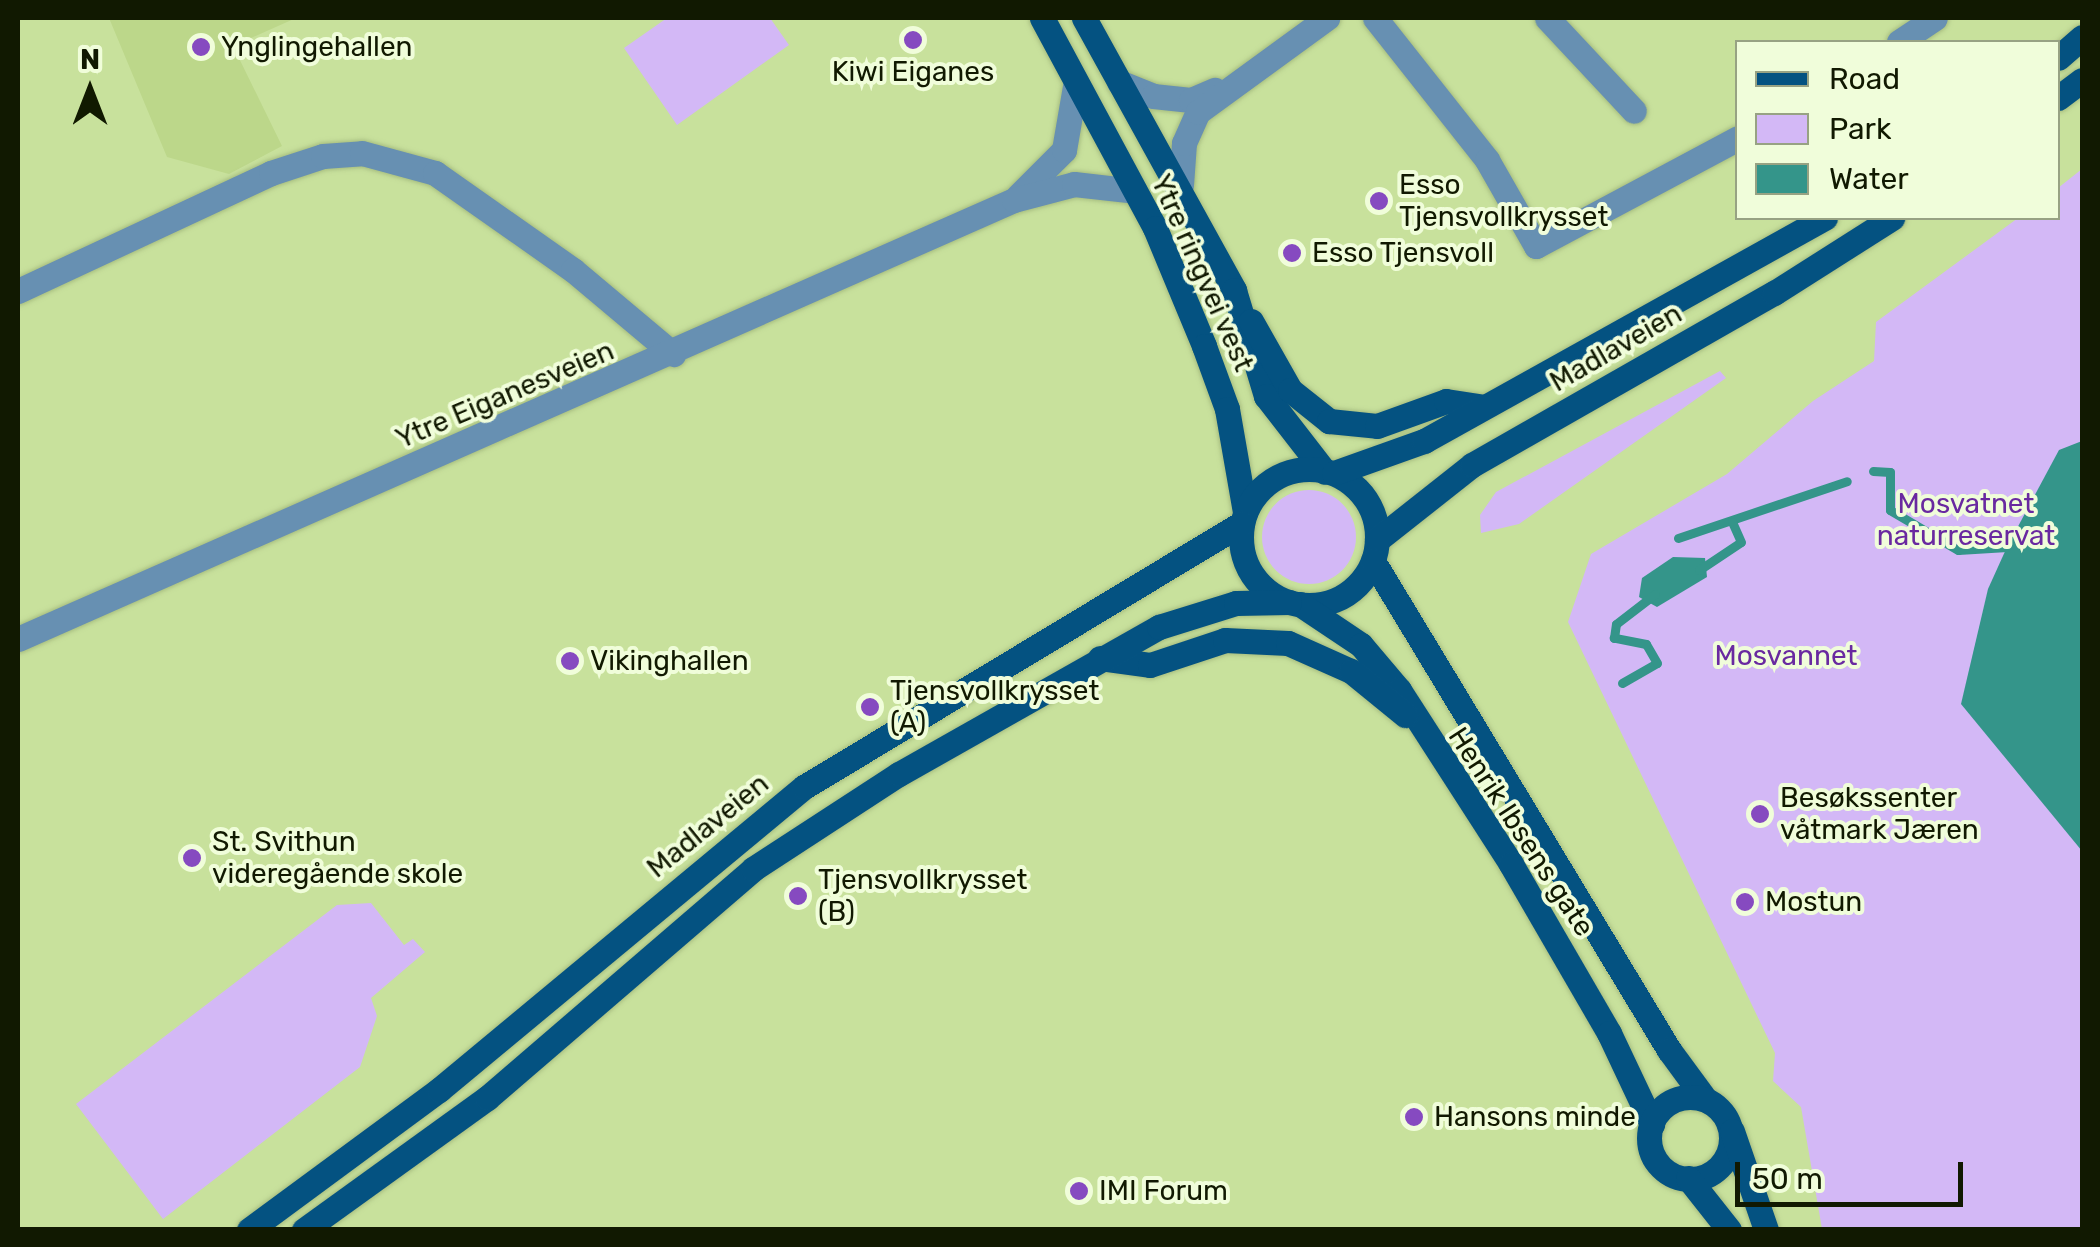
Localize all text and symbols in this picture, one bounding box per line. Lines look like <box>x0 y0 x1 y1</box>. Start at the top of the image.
marker: Kiwi Eiganes <box>902 29 924 51</box>
place label: Ynglingehallen <box>221 30 413 64</box>
marker: Ynglingehallen <box>190 36 212 58</box>
north arrow <box>40 40 140 140</box>
legend <box>1735 40 2060 220</box>
text: N <box>80 43 100 76</box>
place label: Kiwi Eiganes <box>832 55 994 89</box>
text: Road <box>1829 61 1900 97</box>
text: Park <box>1829 111 1891 147</box>
text: Water <box>1829 161 1909 197</box>
place label: Esso Tjensvollkrysset <box>1399 168 1608 234</box>
street label: Ytre ringvei vest <box>1143 169 1261 377</box>
marker: Esso Tjensvollkrysset <box>1368 190 1390 212</box>
place label: Esso Tjensvoll <box>1312 236 1495 270</box>
marker: Esso Tjensvoll <box>1281 242 1303 264</box>
street label: Madlaveien <box>1544 297 1688 399</box>
street label: Ytre Eiganesveien <box>391 334 619 456</box>
park label: Mosvatnet naturreservat <box>1877 487 2055 553</box>
park label: Mosvannet <box>1715 639 1857 673</box>
place label: Vikinghallen <box>590 644 749 678</box>
marker: Vikinghallen <box>559 650 581 672</box>
place label: Tjensvollkrysset (A) <box>890 674 1099 740</box>
marker: Tjensvollkrysset (A) <box>859 696 881 718</box>
street label: Henrik Ibsens gate <box>1441 721 1601 943</box>
street label: Madlaveien <box>641 767 775 885</box>
place label: Besøkssenter våtmark Jæren <box>1780 781 1979 847</box>
marker: Besøkssenter våtmark Jæren <box>1749 803 1771 825</box>
place label: St. Svithun videregående skole <box>212 825 463 891</box>
marker: St. Svithun videregående skole <box>181 847 203 869</box>
place label: Tjensvollkrysset (B) <box>818 863 1027 929</box>
marker: Tjensvollkrysset (B) <box>787 885 809 907</box>
place label: Mostun <box>1765 885 1862 919</box>
marker: Mostun <box>1734 891 1756 913</box>
place label: Hansons minde <box>1434 1100 1636 1134</box>
marker: Hansons minde <box>1403 1106 1425 1128</box>
scale bar <box>1740 1142 1968 1204</box>
text: 50 m <box>1752 1161 1823 1197</box>
place label: IMI Forum <box>1099 1174 1228 1208</box>
marker: IMI Forum <box>1068 1180 1090 1202</box>

